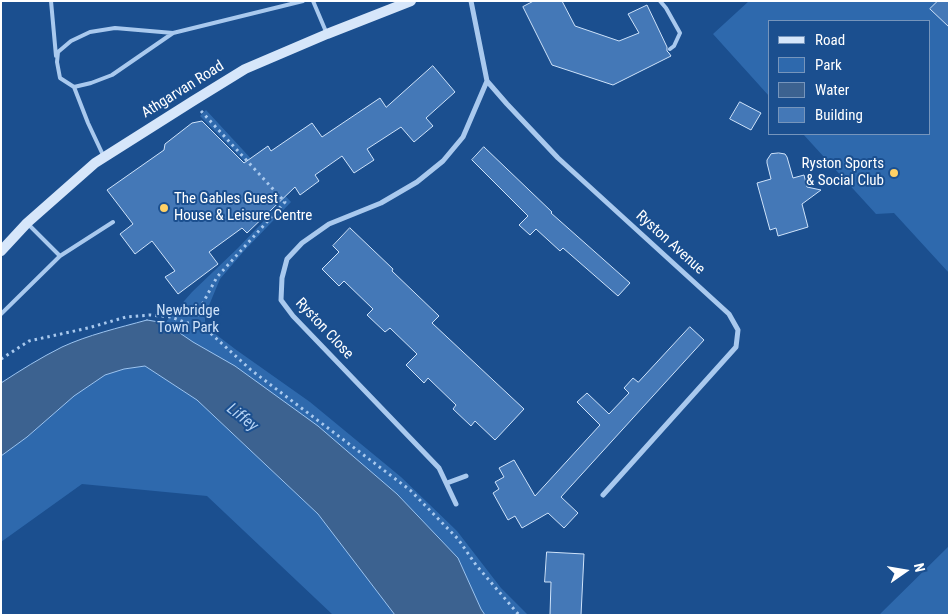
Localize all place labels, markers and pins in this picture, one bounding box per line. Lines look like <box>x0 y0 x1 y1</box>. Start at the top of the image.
place label: Ryston Sports & Social Club <box>802 155 884 190</box>
marker: Ryston Sports & Social Club <box>888 167 900 179</box>
place label: The Gables Guest House & Leisure Centre <box>174 190 312 225</box>
marker: The Gables Guest House & Leisure Centre <box>158 202 170 214</box>

